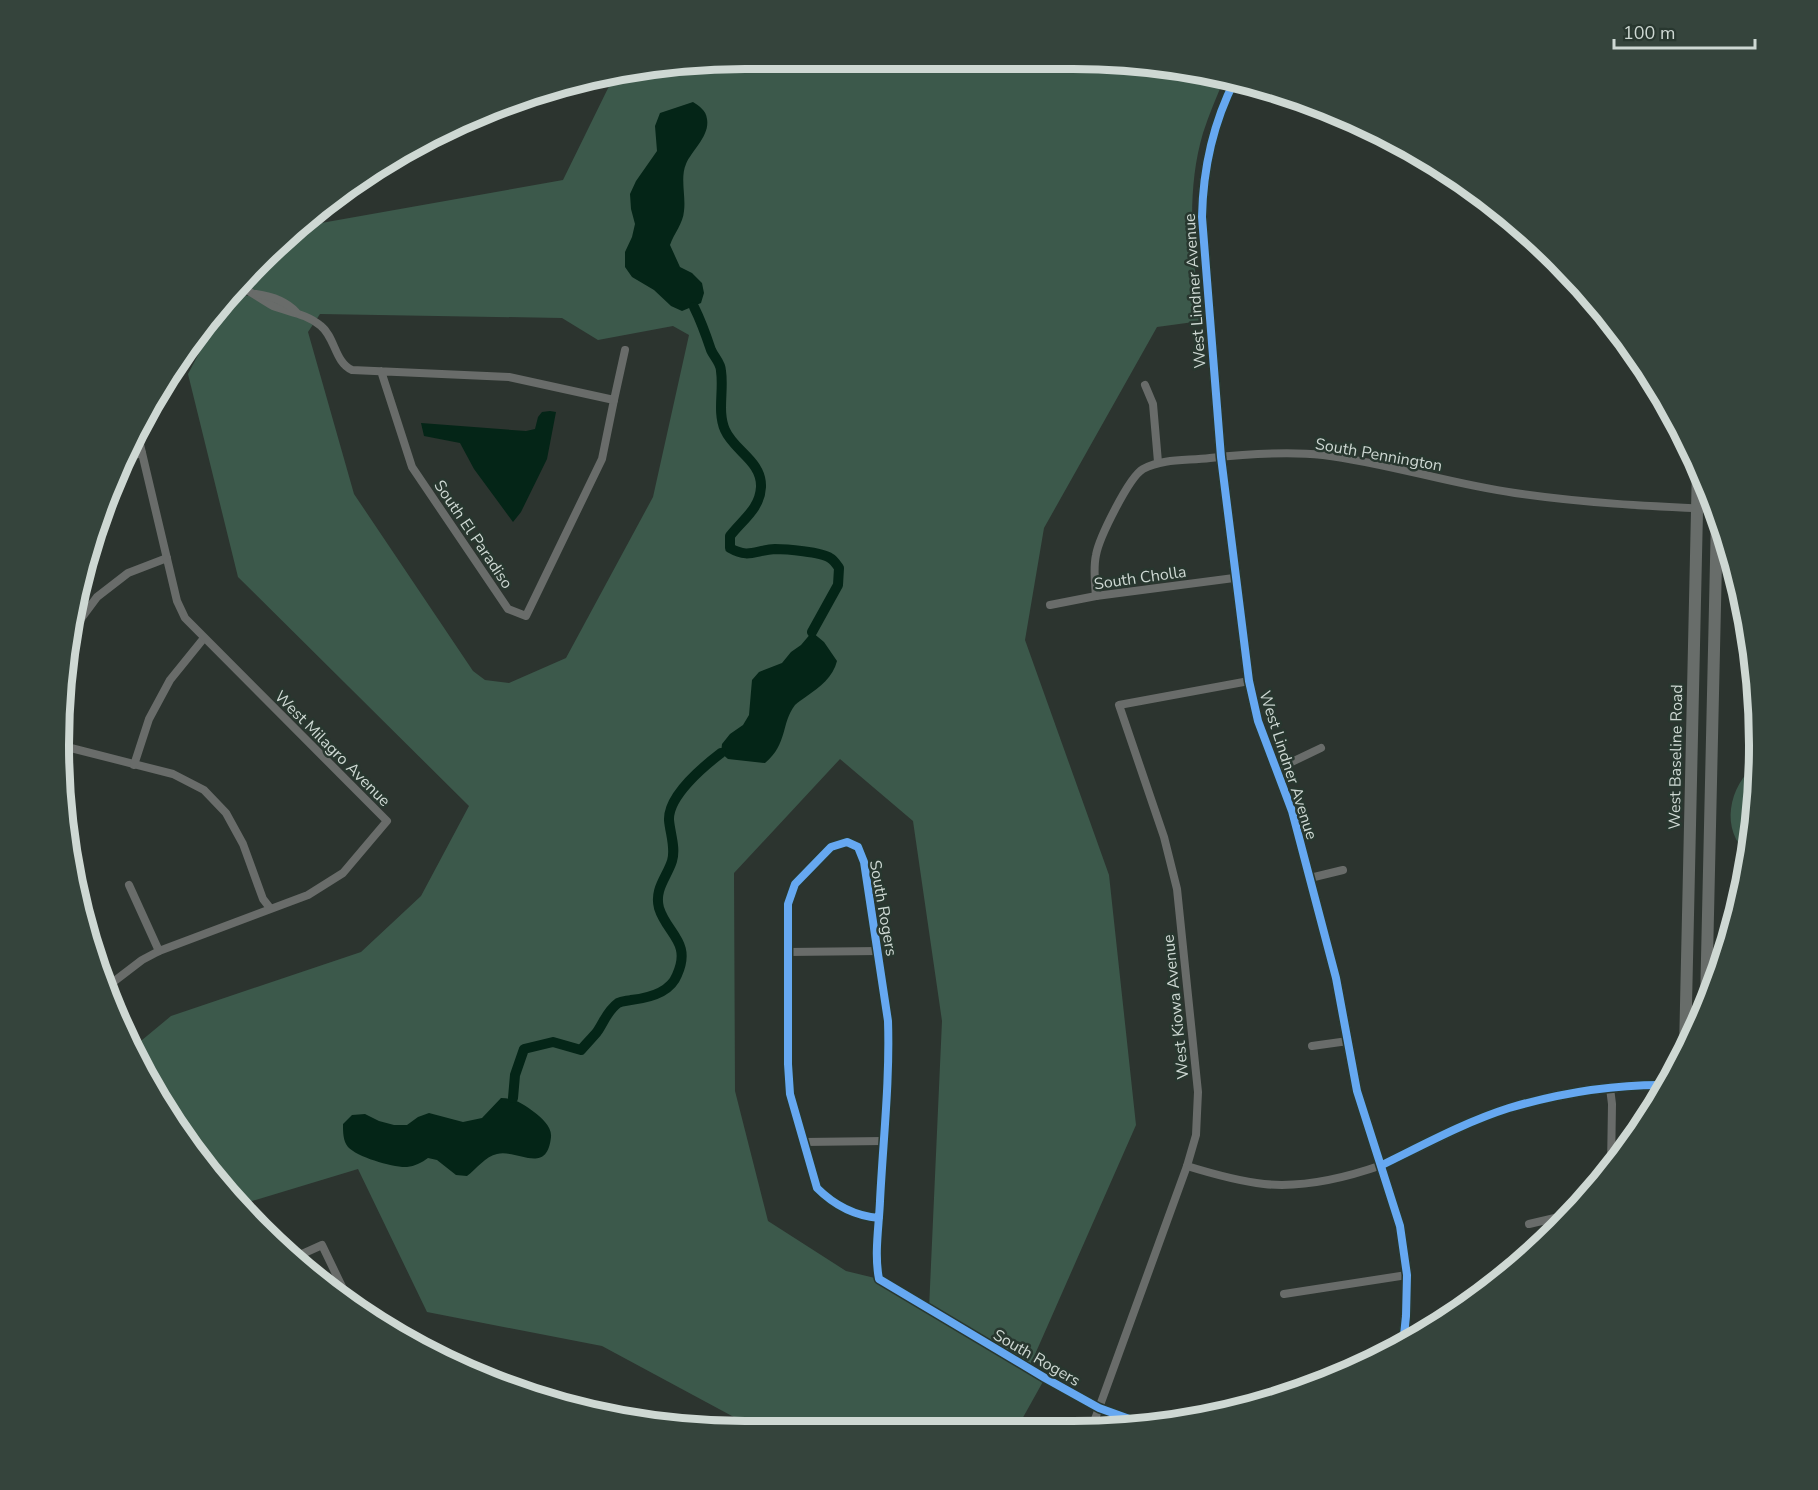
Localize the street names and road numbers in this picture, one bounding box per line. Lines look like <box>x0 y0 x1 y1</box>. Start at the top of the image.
street label: West Lindner Avenue <box>1179 213 1211 369</box>
street label: South Pennington <box>1314 433 1444 477</box>
street label: South El Paradiso <box>429 476 518 593</box>
street label: South Cholla <box>1092 561 1188 595</box>
street label: West Baseline Road <box>1664 684 1688 830</box>
street label: West Milagro Avenue <box>270 686 395 811</box>
street label: West Lindner Avenue <box>1254 688 1322 843</box>
street label: South Rogers <box>864 858 902 958</box>
street label: West Kiowa Avenue <box>1157 933 1195 1080</box>
street label: South Rogers <box>989 1324 1084 1392</box>

